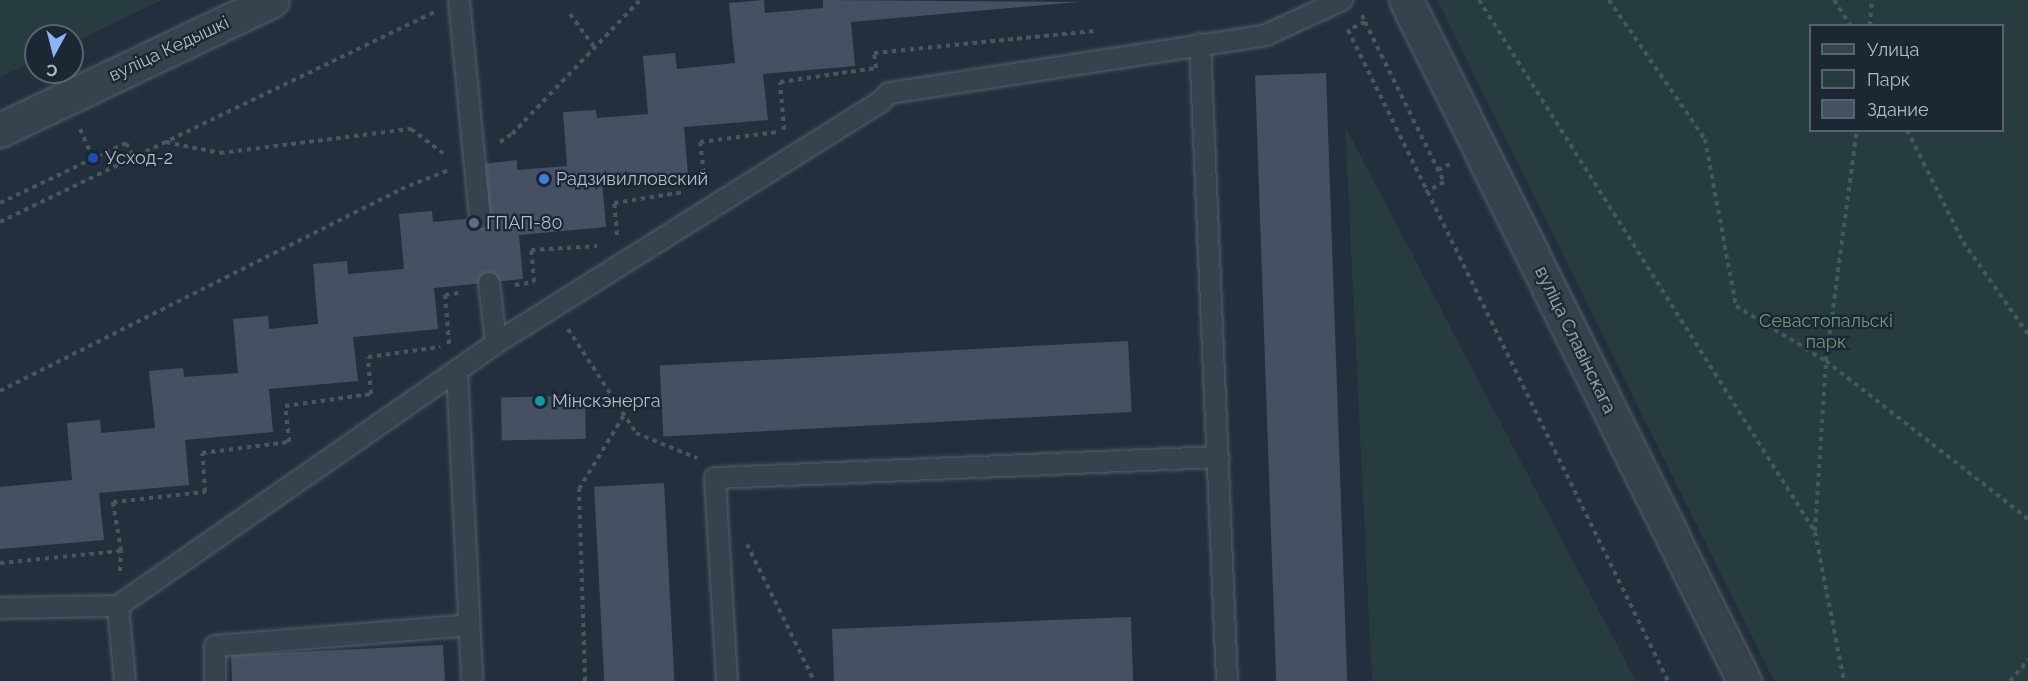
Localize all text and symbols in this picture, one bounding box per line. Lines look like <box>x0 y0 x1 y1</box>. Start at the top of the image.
street label: вуліца Кедышкі <box>105 12 233 86</box>
north arrow <box>24 24 84 84</box>
legend <box>1809 24 2004 132</box>
text: Улица <box>1867 39 1919 60</box>
text: С <box>45 60 59 80</box>
text: Парк <box>1867 69 1910 90</box>
text: Здание <box>1867 99 1929 120</box>
place label: Усход-2 <box>105 147 173 169</box>
marker: Усход-2 <box>86 151 100 165</box>
place label: Радзивилловский <box>556 168 708 190</box>
marker: Радзивилловский <box>537 172 551 186</box>
place label: ГПАП-80 <box>486 212 562 234</box>
marker: ГПАП-80 <box>467 216 481 230</box>
street label: вуліца Славінскага <box>1530 263 1620 417</box>
park label: Севастопальскі парк <box>1759 311 1893 354</box>
place label: Мінскэнерга <box>552 390 661 412</box>
marker: Мінскэнерга <box>533 394 547 408</box>

